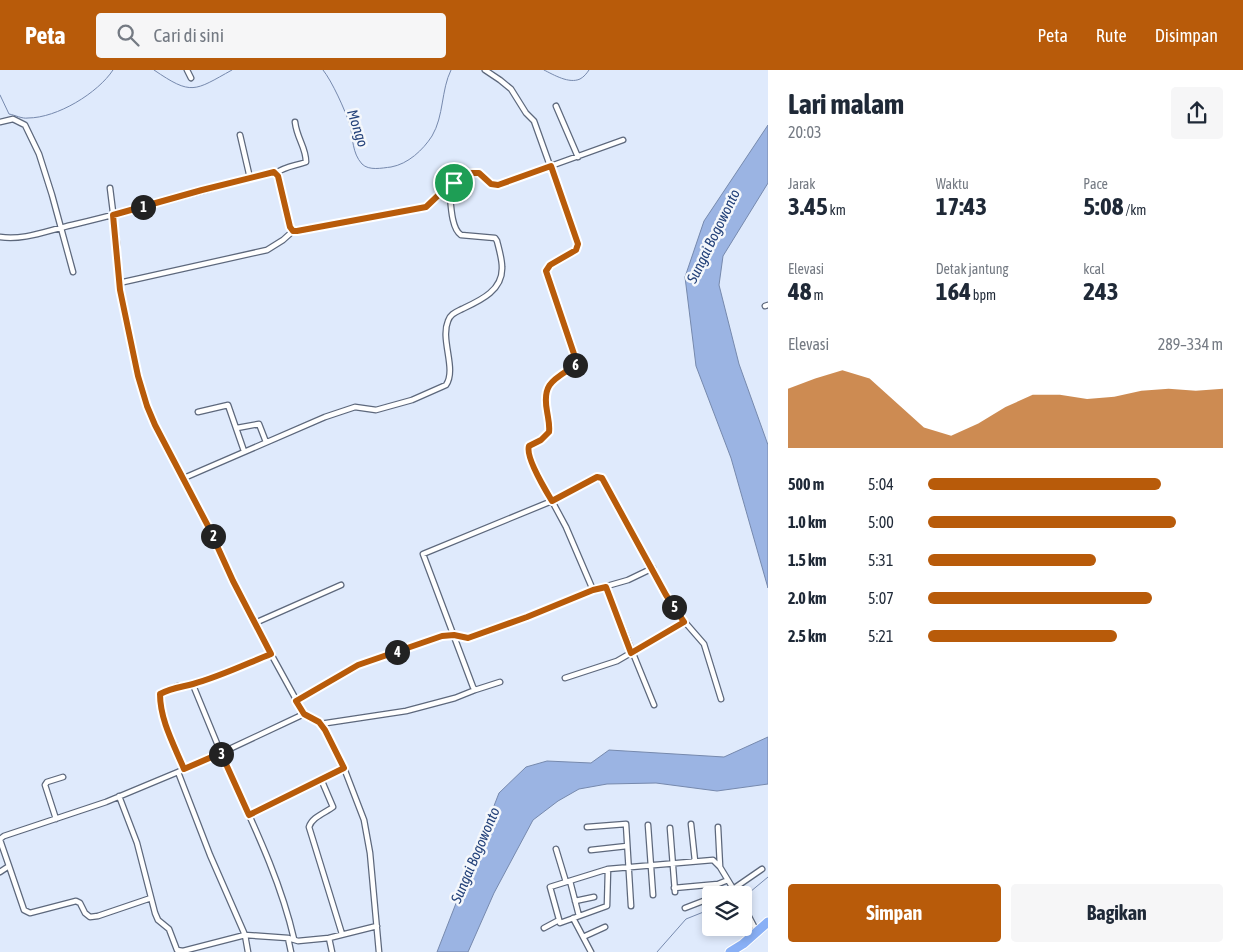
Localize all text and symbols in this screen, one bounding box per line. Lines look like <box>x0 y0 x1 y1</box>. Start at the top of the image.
search box <box>96 13 446 58</box>
icon: search <box>114 21 142 49</box>
text: Peta <box>25 22 66 49</box>
text: Cari di sini <box>154 24 224 46</box>
text: Peta <box>1037 25 1068 46</box>
text: Rute <box>1096 25 1127 46</box>
text: Disimpan <box>1155 25 1218 46</box>
button: share <box>1171 87 1223 139</box>
text: Lari malam <box>788 88 904 120</box>
water label: Mongo <box>344 107 372 149</box>
text: 20:03 <box>788 123 822 141</box>
pin <box>433 162 475 204</box>
icon: arrive <box>440 169 468 197</box>
text: Jarak <box>788 176 816 192</box>
text: Waktu <box>936 176 969 192</box>
text: Pace <box>1083 176 1108 192</box>
water label: Sungai Bogowonto <box>683 186 743 287</box>
text: 3.45 <box>788 192 828 220</box>
text: 17:43 <box>936 192 987 220</box>
text: 5:08 <box>1083 192 1124 220</box>
pin: 1 <box>130 194 156 220</box>
text: 1 <box>140 199 147 215</box>
text: km <box>828 202 846 218</box>
text: /km <box>1124 202 1146 218</box>
text: Elevasi <box>788 261 824 277</box>
text: Detak jantung <box>936 261 1009 277</box>
text: kcal <box>1083 261 1105 277</box>
text: 48 <box>788 277 812 305</box>
text: 164 <box>936 277 971 305</box>
text: 243 <box>1083 277 1119 305</box>
text: m <box>812 287 824 303</box>
text: bpm <box>971 287 996 303</box>
text: Elevasi <box>788 335 829 353</box>
text: 289–334 m <box>1158 335 1223 353</box>
pin: 6 <box>562 352 588 378</box>
text: 6 <box>572 357 579 373</box>
text: 500 m <box>788 475 824 493</box>
text: 5:04 <box>868 475 894 493</box>
text: 1.0 km <box>788 513 827 531</box>
text: 5:00 <box>868 513 894 531</box>
pin: 2 <box>200 524 226 548</box>
text: 2 <box>210 528 217 544</box>
text: 1.5 km <box>788 551 827 569</box>
text: 5:31 <box>868 551 893 569</box>
text: 2.0 km <box>788 589 827 607</box>
text: 5:07 <box>868 589 894 607</box>
pin: 5 <box>662 594 686 620</box>
text: 5 <box>671 599 678 615</box>
text: 2.5 km <box>788 627 827 645</box>
text: 5:21 <box>868 627 893 645</box>
pin: 4 <box>384 640 410 664</box>
text: 4 <box>394 644 401 660</box>
pin: 3 <box>208 742 234 766</box>
text: 3 <box>218 746 225 762</box>
water label: Sungai Bogowonto <box>447 805 503 906</box>
button: Simpan <box>788 884 1001 942</box>
button: Bagikan <box>1011 884 1223 942</box>
map controls <box>702 886 752 936</box>
button: layers <box>702 886 752 936</box>

